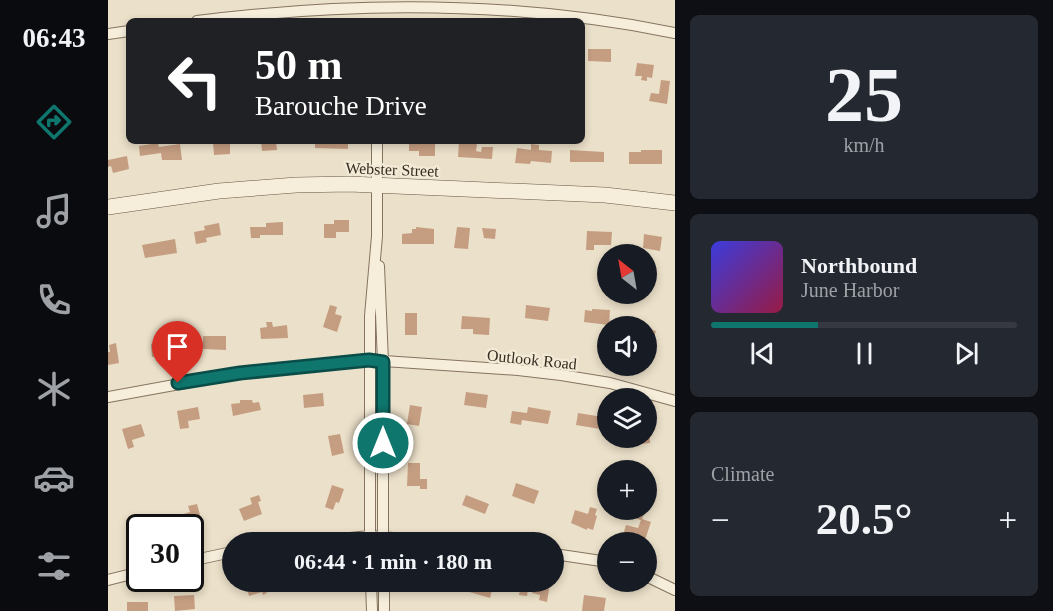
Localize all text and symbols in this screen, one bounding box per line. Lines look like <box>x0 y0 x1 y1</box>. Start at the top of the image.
text: 06:43 <box>23 23 86 53</box>
icon: left <box>156 42 234 120</box>
text: 50 m <box>255 42 343 88</box>
text: 25 <box>825 51 903 138</box>
text: Barouche Drive <box>255 91 427 121</box>
icon: directions <box>33 101 75 143</box>
text: km/h <box>843 134 885 156</box>
street label: Webster Street <box>345 159 439 180</box>
icon: music <box>33 190 75 232</box>
north arrow <box>597 244 657 304</box>
map controls <box>597 244 657 592</box>
text: Northbound <box>801 253 917 278</box>
icon: phone <box>33 279 75 321</box>
text: June Harbor <box>801 279 899 301</box>
button: sound <box>597 316 657 376</box>
pin <box>152 321 203 383</box>
icon: arrive <box>161 330 194 363</box>
icon: previous <box>746 337 779 370</box>
icon: pause <box>848 337 881 370</box>
icon: next <box>950 337 983 370</box>
street label: Outlook Road <box>486 346 578 373</box>
icon: climate <box>33 368 75 410</box>
button: layers <box>597 388 657 448</box>
position arrow <box>351 411 415 475</box>
icon: car <box>33 457 75 499</box>
button: + <box>597 460 657 520</box>
text: Climate <box>711 463 774 485</box>
text: 20.5° <box>816 494 912 544</box>
text: − <box>711 502 730 538</box>
text: + <box>998 502 1017 538</box>
speed limit sign: 30 <box>126 514 204 592</box>
button: − <box>597 532 657 592</box>
icon: filters <box>33 545 75 587</box>
text: 06:44 · 1 min · 180 m <box>294 549 492 574</box>

